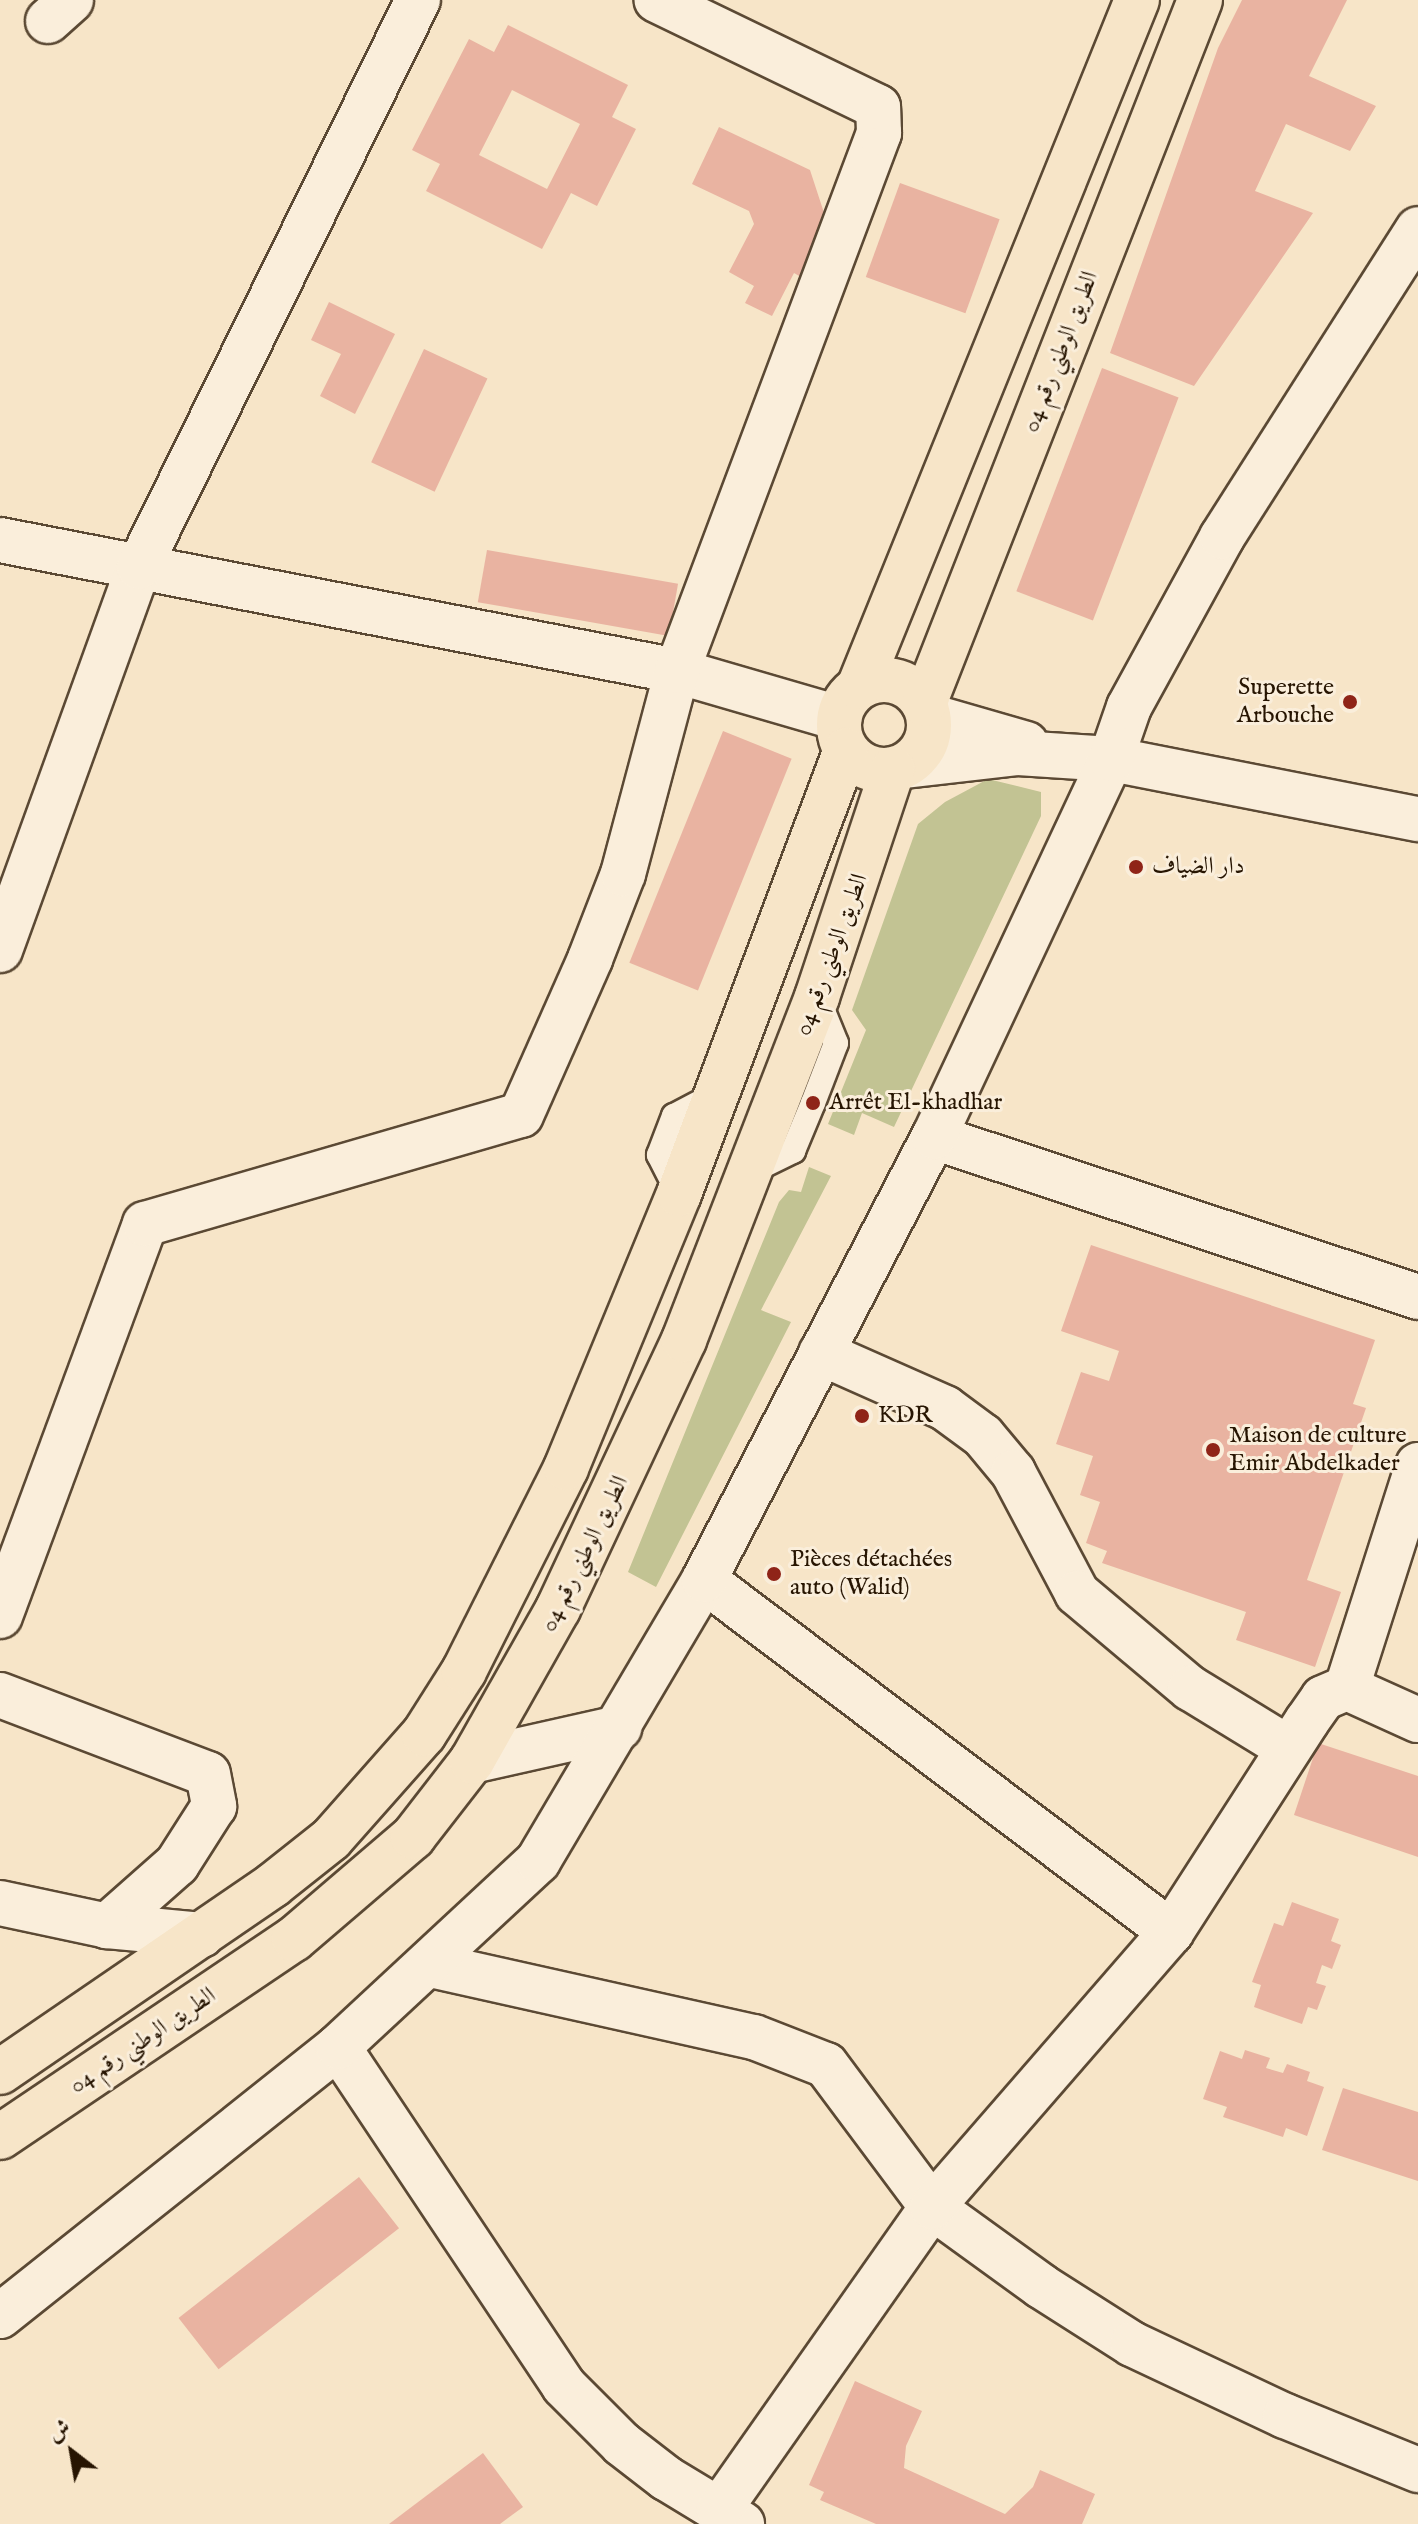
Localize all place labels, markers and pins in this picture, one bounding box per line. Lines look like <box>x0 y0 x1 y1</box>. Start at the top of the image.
place label: Superette Arbouche <box>1237 674 1334 730</box>
marker: Superette Arbouche <box>1341 693 1359 711</box>
place label: دار الضياف <box>1152 853 1245 881</box>
marker: دار الضياف <box>1127 858 1145 876</box>
place label: Arrêt El-khadhar <box>829 1089 1002 1117</box>
marker: Arrêt El-khadhar <box>804 1094 822 1112</box>
place label: KDR <box>878 1402 932 1430</box>
marker: KDR <box>853 1407 871 1425</box>
place label: Maison de culture Emir Abdelkader <box>1229 1422 1407 1478</box>
marker: Maison de culture Emir Abdelkader <box>1204 1441 1222 1459</box>
place label: Pièces détachées auto (Walid) <box>790 1546 952 1602</box>
marker: Pièces détachées auto (Walid) <box>765 1565 783 1583</box>

